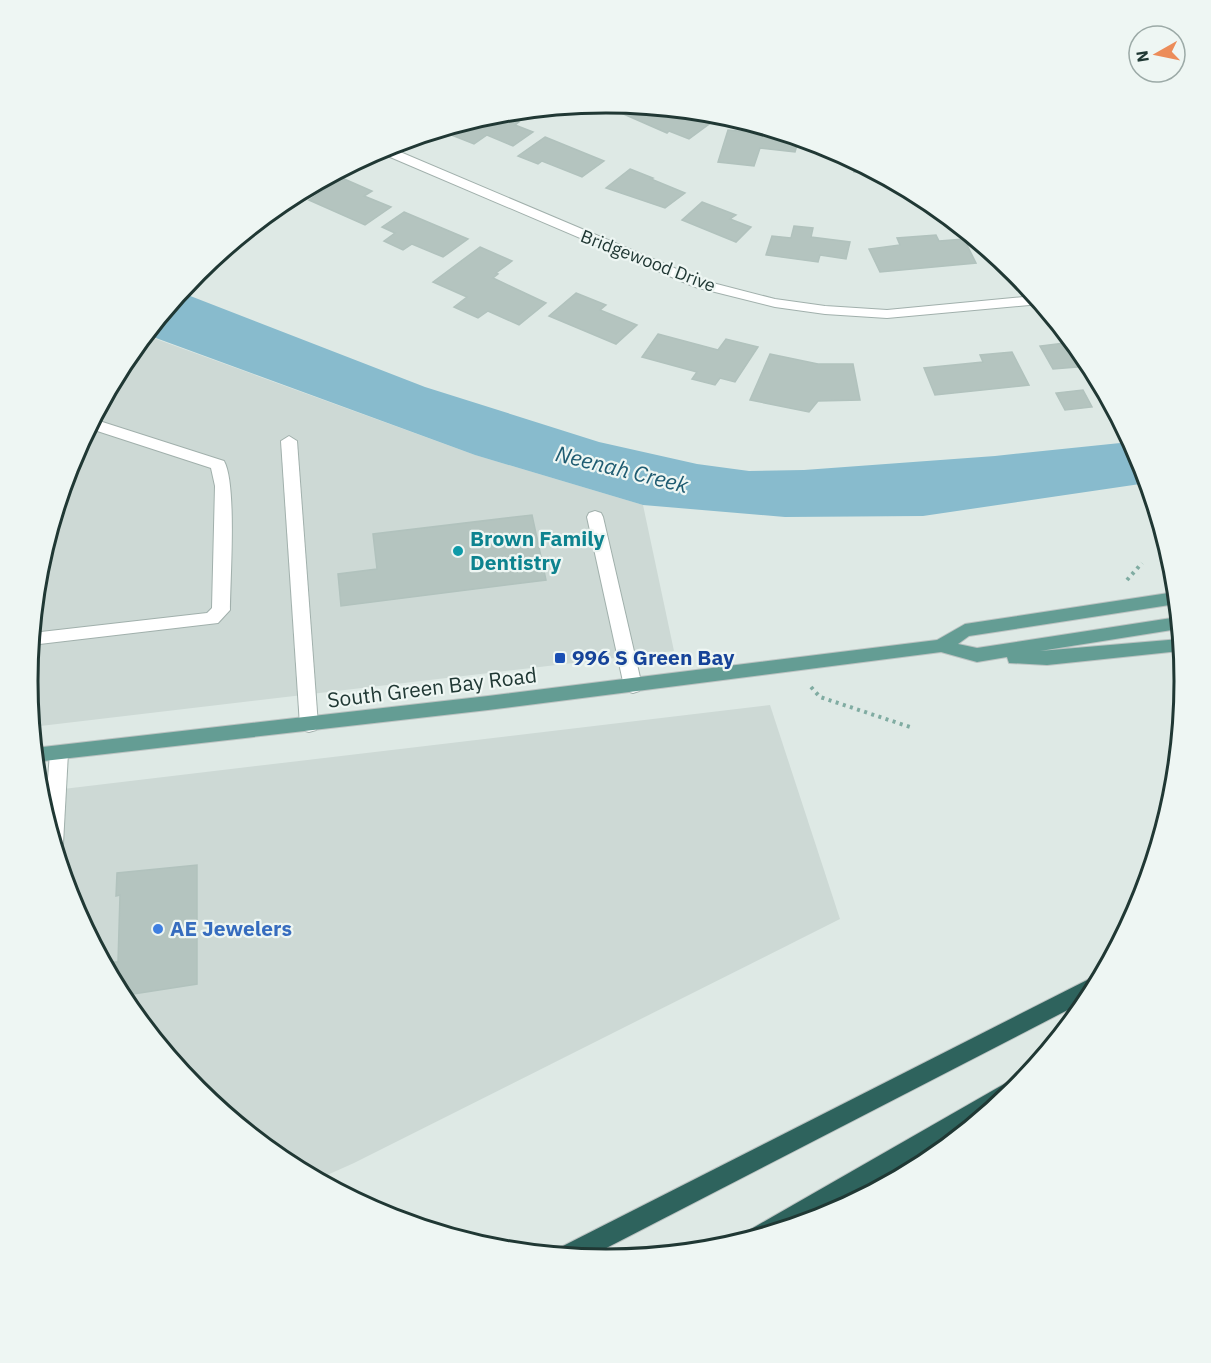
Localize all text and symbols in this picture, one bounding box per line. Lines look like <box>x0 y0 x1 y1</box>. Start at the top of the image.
north arrow <box>1127 24 1187 84</box>
text: N <box>1131 49 1153 64</box>
street label: Bridgewood Drive <box>577 224 719 297</box>
water label: Neenah Creek <box>553 438 692 499</box>
place label: Brown Family Dentistry <box>470 524 606 576</box>
marker: Brown Family Dentistry <box>451 544 465 558</box>
place label: 996 S Green Bay <box>572 643 735 671</box>
marker: 996 S Green Bay <box>553 651 567 665</box>
street label: South Green Bay Road <box>326 660 538 714</box>
place label: AE Jewelers <box>170 914 292 942</box>
marker: AE Jewelers <box>151 922 165 936</box>

